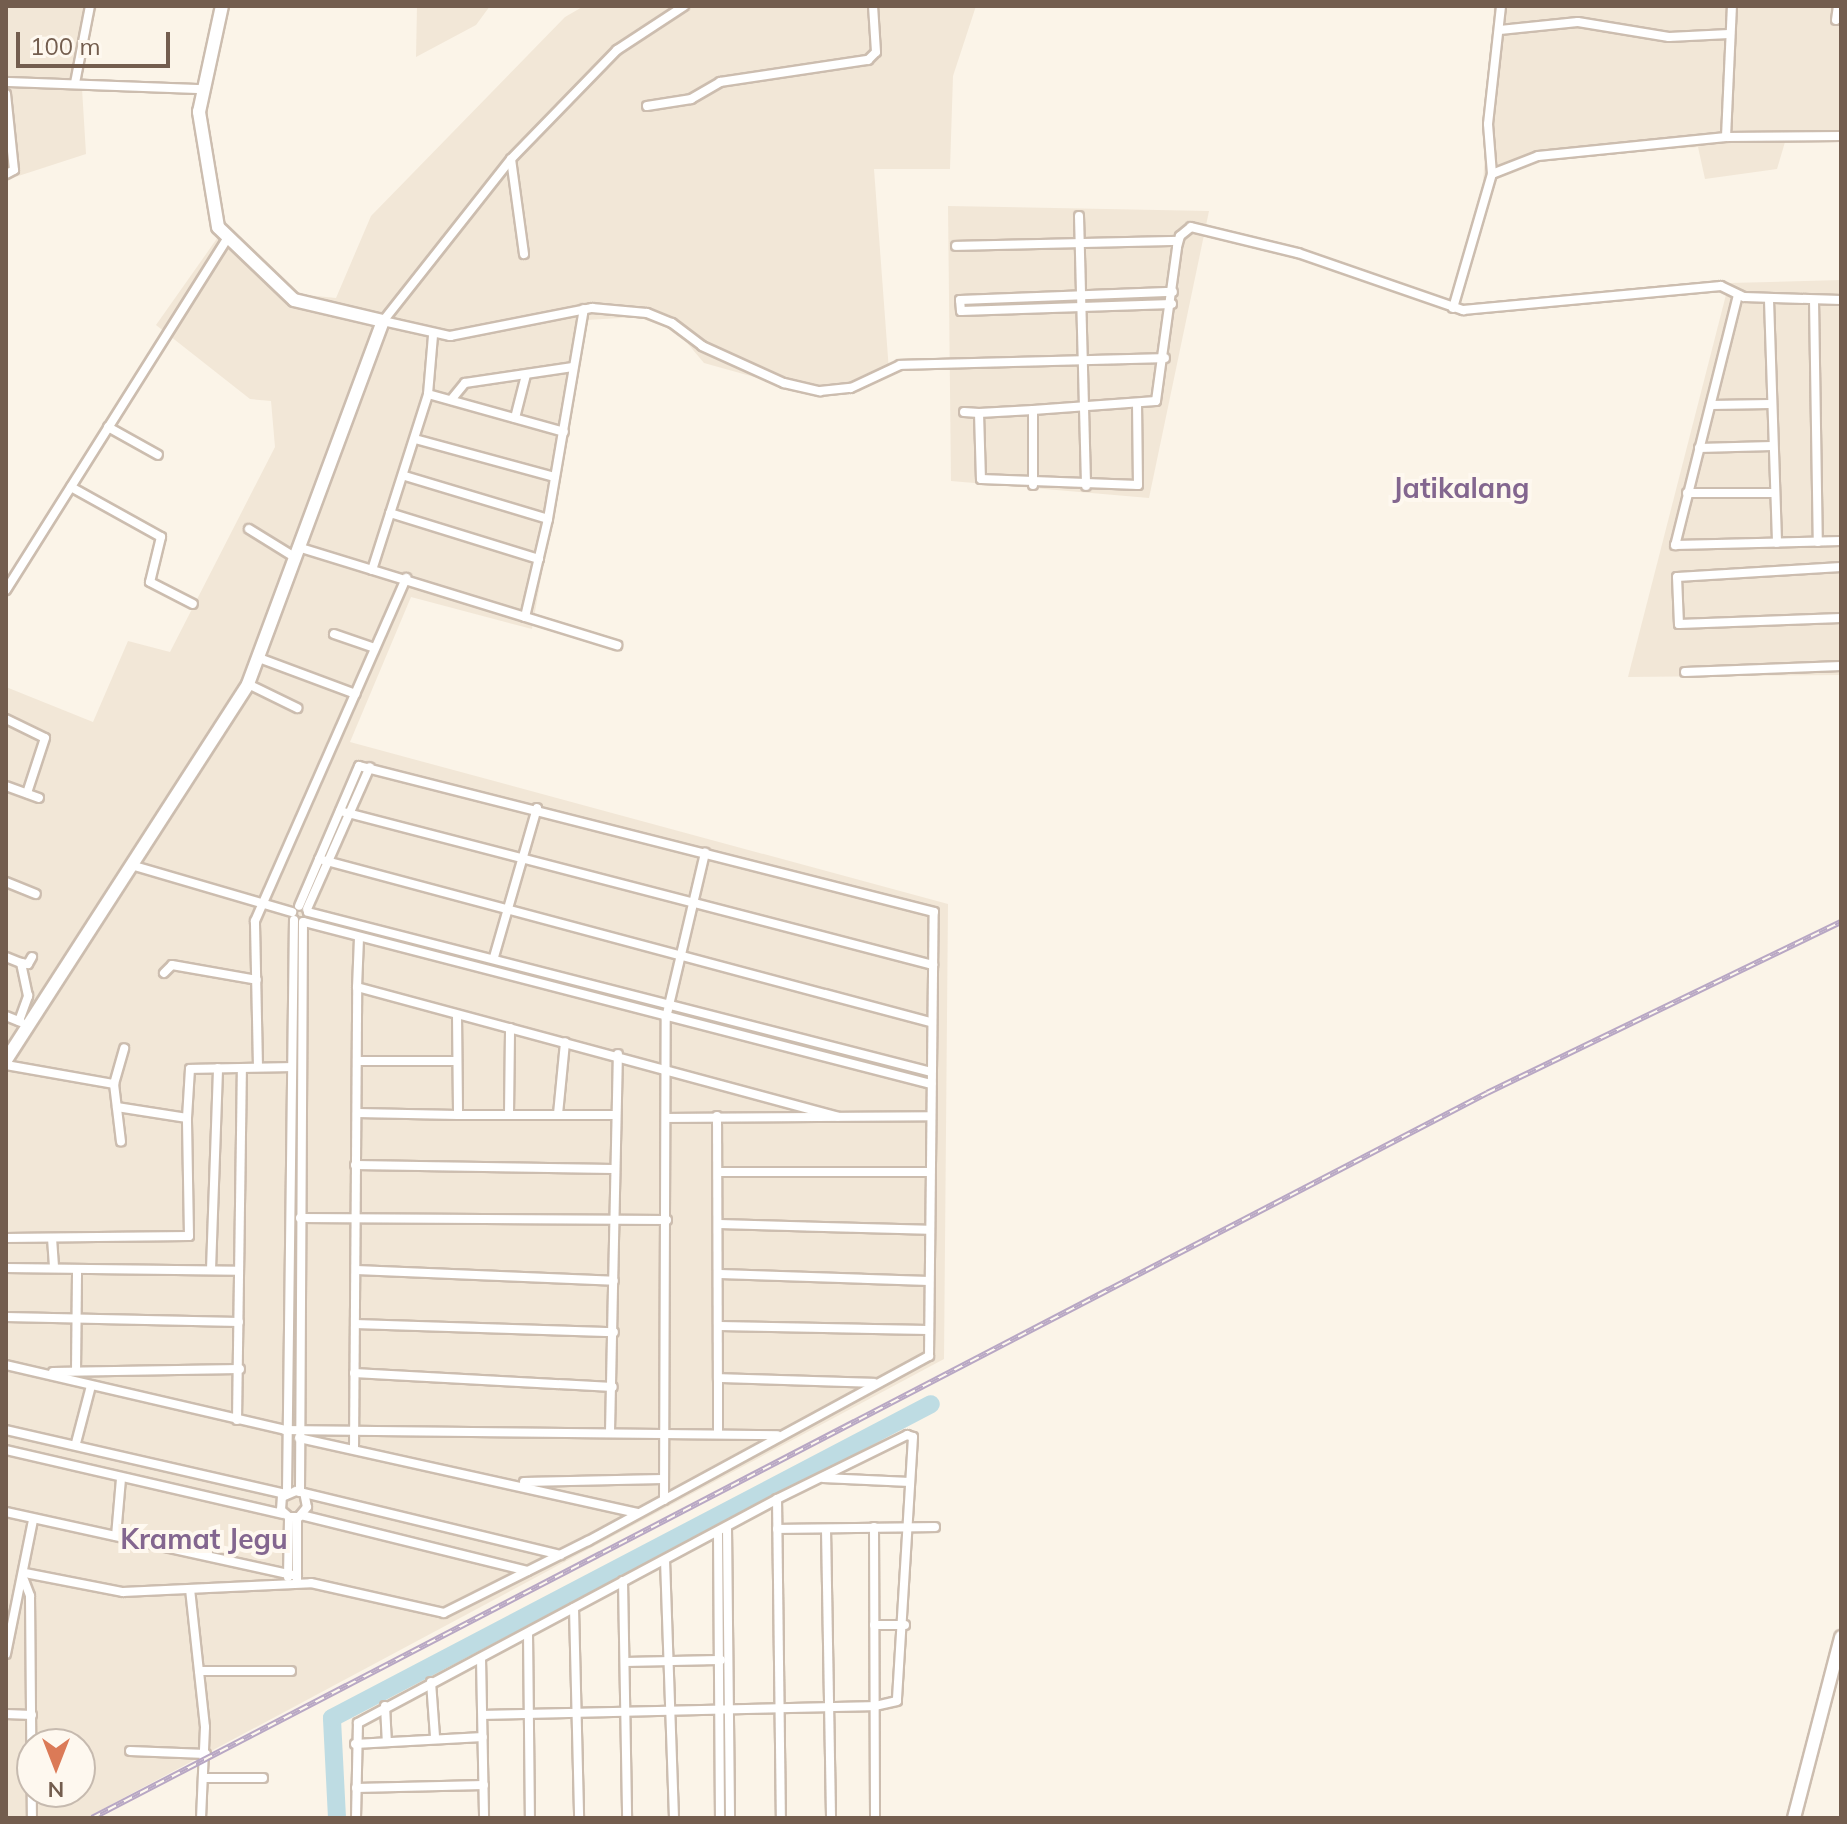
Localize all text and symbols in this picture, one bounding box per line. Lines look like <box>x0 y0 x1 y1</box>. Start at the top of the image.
scale bar <box>20 16 174 66</box>
text: 100 m <box>30 31 101 61</box>
district label: Jatikalang <box>1392 471 1530 505</box>
district label: Kramat Jegu <box>120 1522 288 1556</box>
north arrow <box>16 1728 96 1808</box>
text: N <box>48 1776 64 1804</box>

